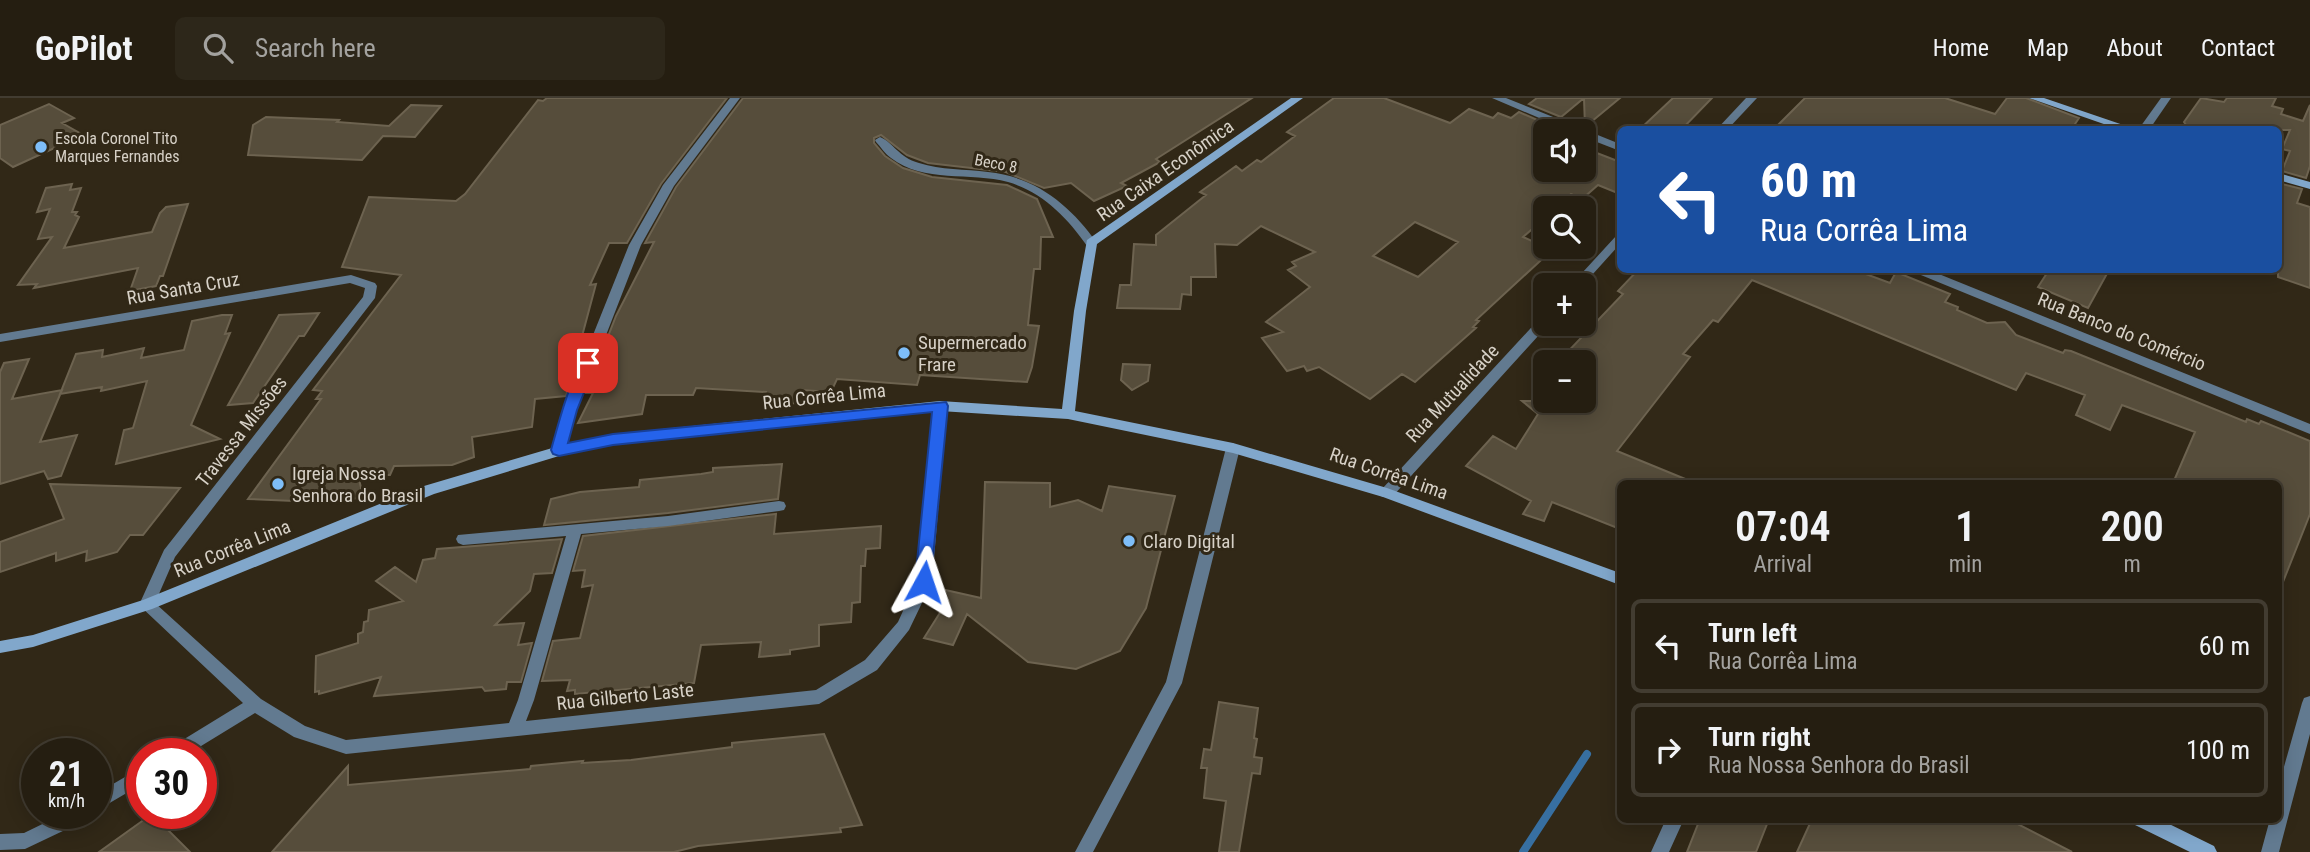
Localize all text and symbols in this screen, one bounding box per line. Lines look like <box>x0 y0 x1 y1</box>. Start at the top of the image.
search box <box>175 17 665 80</box>
text: GoPilot <box>35 29 133 68</box>
icon: search <box>199 29 237 67</box>
text: Search here <box>255 33 376 63</box>
text: Home <box>1933 34 1989 62</box>
text: Map <box>2027 34 2069 62</box>
text: About <box>2107 34 2163 62</box>
text: Contact <box>2201 34 2275 62</box>
street label: Rua Caixa Econômica <box>1092 115 1238 226</box>
map controls <box>1533 119 1596 413</box>
button: sound <box>1533 119 1596 182</box>
place label: Escola Coronel Tito Marques Fernandes <box>55 129 180 166</box>
marker: Escola Coronel Tito Marques Fernandes <box>33 139 49 155</box>
street label: Beco 8 <box>973 150 1019 177</box>
text: 60 m <box>1760 152 1857 209</box>
icon: left <box>1645 154 1736 245</box>
button: search <box>1533 196 1596 259</box>
text: Rua Corrêa Lima <box>1760 211 1968 249</box>
street label: Rua Santa Cruz <box>125 267 241 310</box>
button: + <box>1533 273 1596 336</box>
street label: Rua Banco do Comércio <box>2034 287 2209 376</box>
place label: Supermercado Frare <box>918 331 1027 376</box>
pin <box>558 333 618 393</box>
street label: Rua Mutualidade <box>1401 339 1504 447</box>
icon: arrive <box>569 344 607 382</box>
marker: Supermercado Frare <box>896 345 912 361</box>
button: − <box>1533 350 1596 413</box>
street label: Travessa Missões <box>191 371 292 491</box>
street label: Rua Corrêa Lima <box>761 379 887 414</box>
street label: Rua Corrêa Lima <box>1327 442 1451 504</box>
place label: Igreja Nossa Senhora do Brasil <box>292 462 423 507</box>
marker: Igreja Nossa Senhora do Brasil <box>270 476 286 492</box>
text: 07:04 <box>1735 502 1831 551</box>
text: 1 <box>1955 502 1976 551</box>
text: 200 <box>2101 502 2164 551</box>
street label: Rua Corrêa Lima <box>171 515 294 582</box>
place label: Claro Digital <box>1143 530 1235 553</box>
marker: Claro Digital <box>1121 533 1137 549</box>
position arrow <box>887 545 961 619</box>
text: Arrival <box>1754 551 1812 578</box>
text: min <box>1949 551 1982 578</box>
text: m <box>2124 551 2141 578</box>
text: Turn left <box>1708 618 1797 648</box>
icon: left <box>1649 627 1687 665</box>
text: 60 m <box>2199 631 2250 661</box>
text: Rua Corrêa Lima <box>1708 648 1858 675</box>
street label: Rua Gilberto Laste <box>555 678 695 715</box>
text: Turn right <box>1708 722 1810 752</box>
icon: right <box>1649 731 1687 769</box>
text: 100 m <box>2186 735 2250 765</box>
speed limit sign: 30 <box>126 738 217 829</box>
text: Rua Nossa Senhora do Brasil <box>1708 752 1969 779</box>
text: 21 <box>49 754 84 795</box>
text: km/h <box>48 790 85 811</box>

